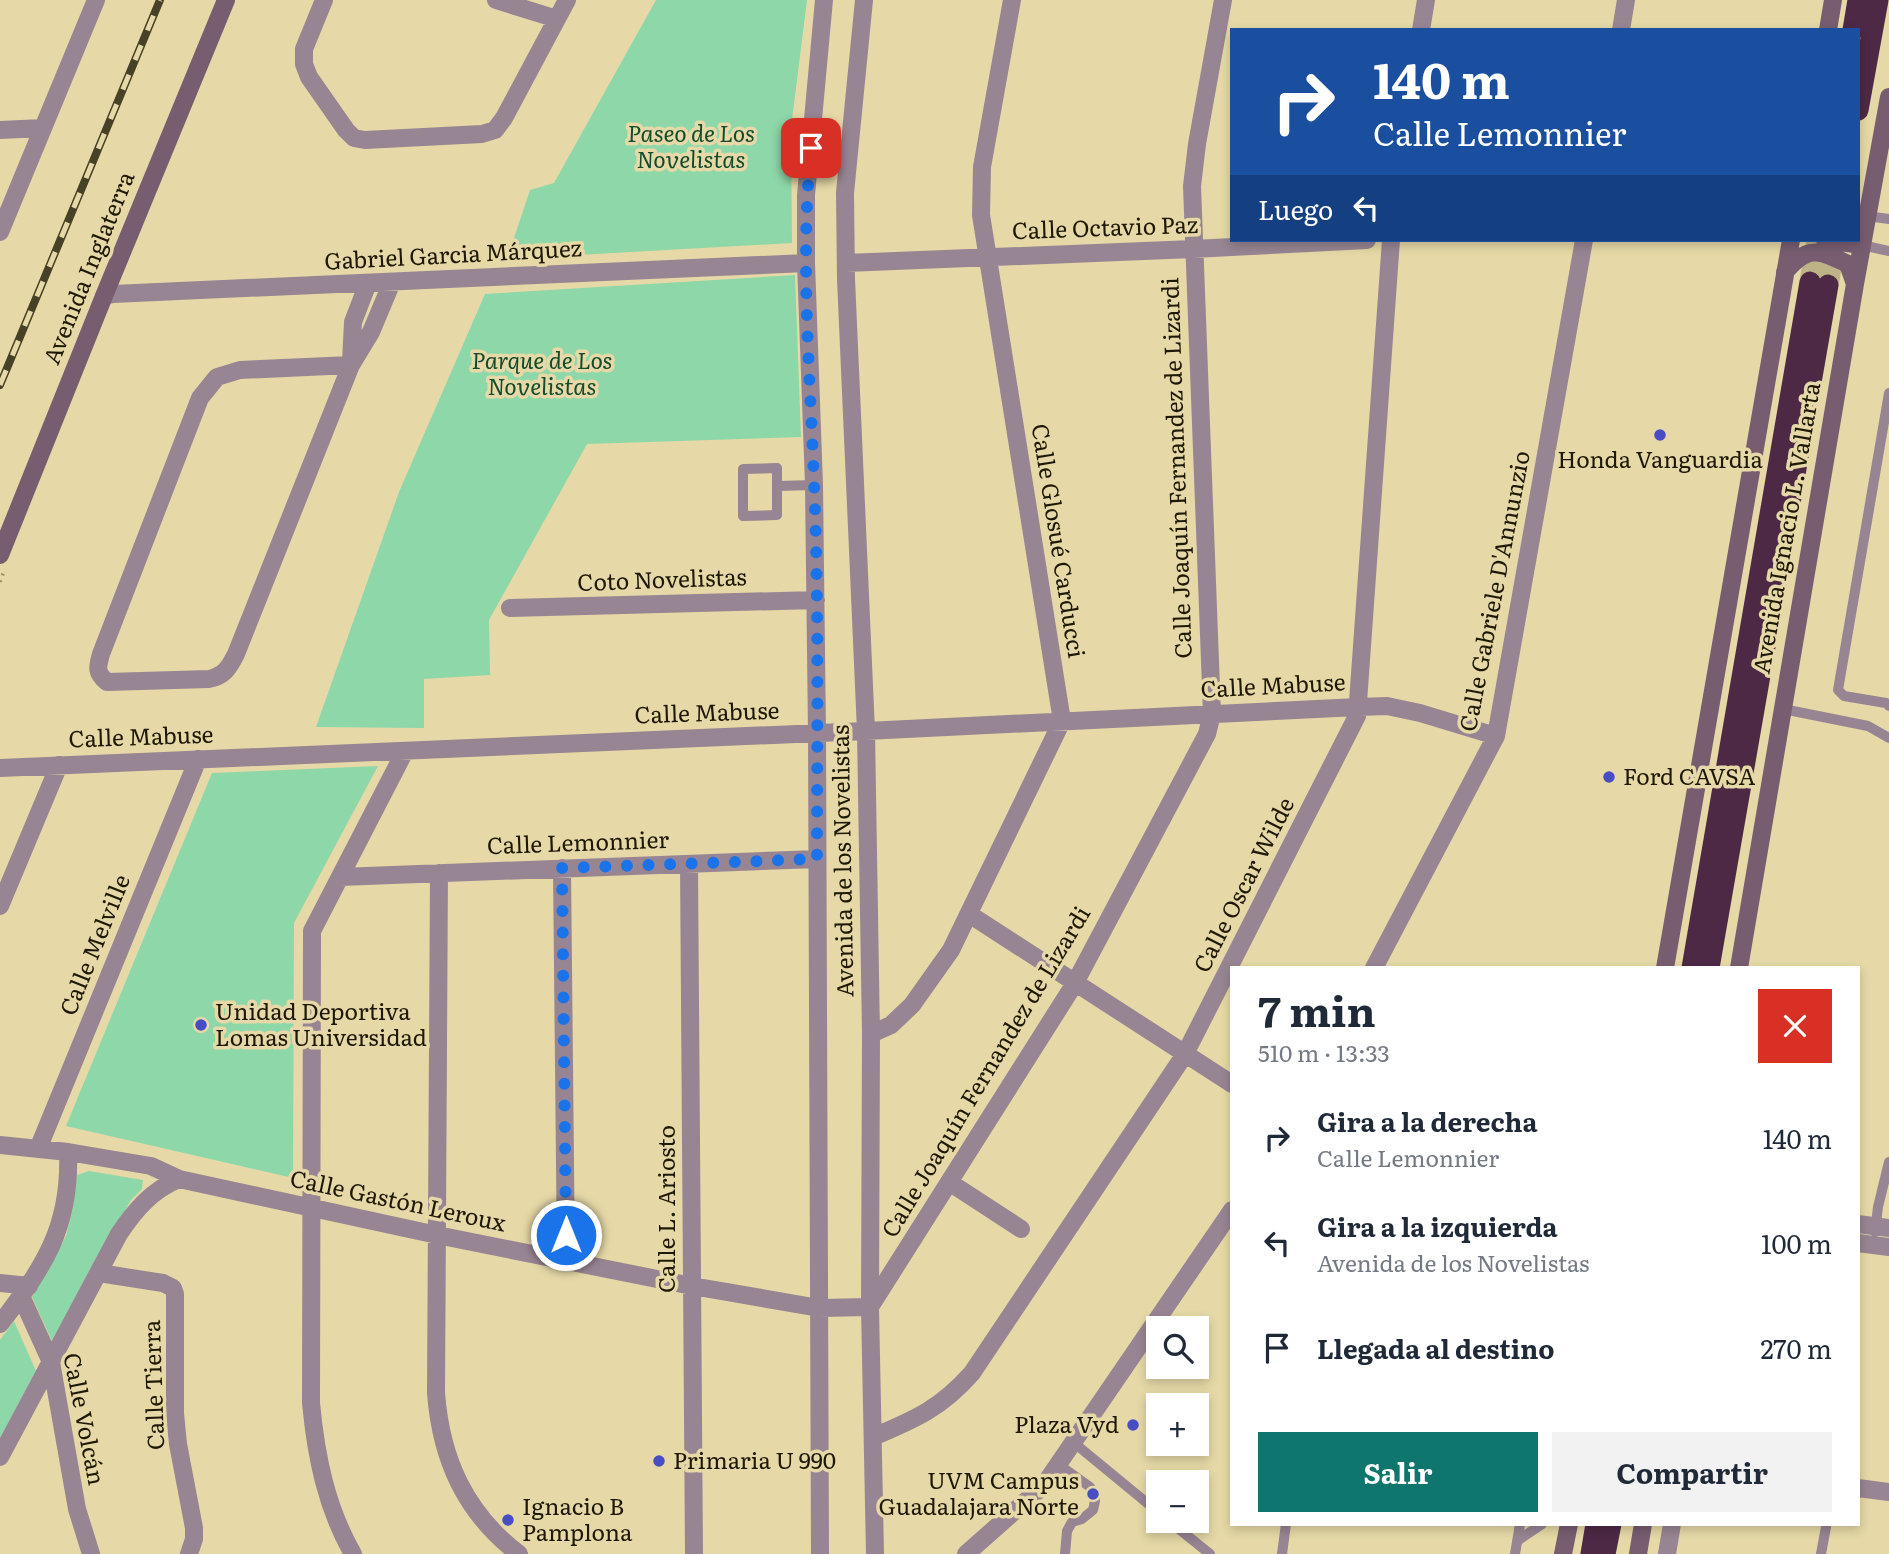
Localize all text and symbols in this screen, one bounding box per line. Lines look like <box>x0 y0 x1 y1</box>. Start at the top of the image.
text: 140 m <box>1373 41 1510 114</box>
icon: right <box>1258 56 1349 147</box>
text: Calle Lemonnier <box>1373 108 1627 156</box>
park label: Paseo de Los Novelistas <box>627 115 755 175</box>
pin <box>781 118 841 178</box>
icon: arrive <box>792 129 830 167</box>
street label: Avenida Inglaterra <box>33 165 142 369</box>
text: Luego <box>1258 189 1333 228</box>
icon: left <box>1347 189 1385 227</box>
street label: Calle Octavio Paz <box>1011 206 1199 246</box>
street label: Gabriel Garcia Márquez <box>323 229 583 277</box>
street label: Calle Joaquín Fernandez de Lizardi <box>1151 277 1199 659</box>
park label: Parque de Los Novelistas <box>472 342 613 402</box>
street label: Avenida Ignacio L. Vallarta <box>1743 379 1827 676</box>
street label: Calle Glosué Carducci <box>1025 421 1095 661</box>
marker: Honda Vanguardia <box>1652 427 1668 443</box>
place label: Honda Vanguardia <box>1557 441 1763 475</box>
street label: Calle Gabriele D'Annunzio <box>1449 447 1537 734</box>
street label: Coto Novelistas <box>577 558 747 598</box>
street label: Calle Mabuse <box>1200 663 1346 705</box>
street label: Calle Mabuse <box>634 691 780 731</box>
street label: Calle Mabuse <box>68 715 214 755</box>
street label: Avenida de los Novelistas <box>822 725 860 998</box>
place label: Ford CAVSA <box>1623 758 1755 792</box>
marker: Ford CAVSA <box>1601 769 1617 785</box>
street label: Calle Oscar Wilde <box>1183 791 1301 978</box>
street label: Calle Lemonnier <box>486 821 670 861</box>
street label: Calle Melville <box>49 869 137 1020</box>
street label: Calle Joaquín Fernandez de Lizardi <box>871 898 1097 1243</box>
text: 7 min <box>1258 978 1376 1040</box>
button: close <box>1758 989 1832 1063</box>
place label: Unidad Deportiva Lomas Universidad <box>215 993 427 1053</box>
marker: Unidad Deportiva Lomas Universidad <box>193 1017 209 1033</box>
text: 510 m · 13:33 <box>1258 1035 1390 1069</box>
text: Gira a la derecha <box>1317 1101 1537 1140</box>
text: 140 m <box>1763 1118 1832 1157</box>
icon: right <box>1258 1119 1296 1157</box>
street label: Calle L. Ariosto <box>648 1125 682 1293</box>
text: Calle Lemonnier <box>1317 1140 1499 1174</box>
street label: Calle Gastón Leroux <box>287 1160 509 1239</box>
position arrow <box>529 1198 603 1272</box>
text: Gira a la izquierda <box>1317 1206 1558 1245</box>
text: 100 m <box>1761 1223 1832 1262</box>
icon: left <box>1258 1224 1296 1262</box>
text: Avenida de los Novelistas <box>1317 1245 1590 1279</box>
map controls <box>1146 1316 1209 1533</box>
button: search <box>1146 1316 1209 1379</box>
street label: Calle Tierra <box>133 1319 171 1451</box>
text: Llegada al destino <box>1317 1328 1554 1367</box>
text: 270 m <box>1760 1328 1832 1367</box>
icon: arrive <box>1258 1329 1296 1367</box>
street label: Calle Volcán <box>56 1350 115 1488</box>
button: + <box>1146 1393 1209 1456</box>
place label: Plaza Vyd <box>1014 1406 1119 1440</box>
marker: Plaza Vyd <box>1125 1417 1141 1433</box>
button: Salir <box>1258 1432 1538 1512</box>
button: Compartir <box>1552 1432 1832 1512</box>
place label: Primaria U 990 <box>673 1442 836 1476</box>
marker: Primaria U 990 <box>651 1453 667 1469</box>
place label: UVM Campus Guadalajara Norte <box>879 1462 1079 1522</box>
button: − <box>1146 1470 1209 1533</box>
marker: UVM Campus Guadalajara Norte <box>1085 1486 1101 1502</box>
place label: Ignacio B Pamplona <box>522 1488 633 1548</box>
marker: Ignacio B Pamplona <box>500 1512 516 1528</box>

